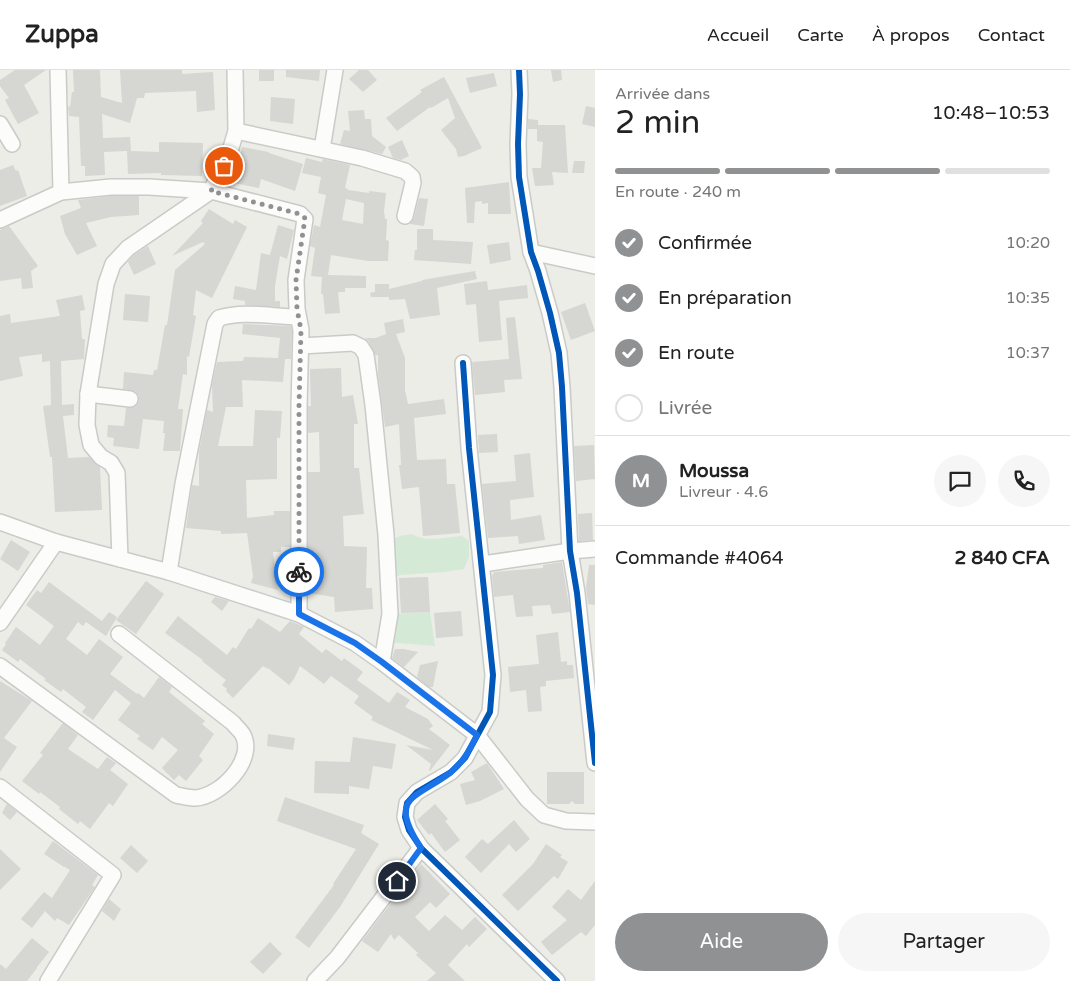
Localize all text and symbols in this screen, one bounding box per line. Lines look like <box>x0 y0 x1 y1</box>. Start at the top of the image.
text: Zuppa <box>25 20 99 49</box>
text: Accueil <box>707 24 769 46</box>
text: Carte <box>797 24 844 46</box>
text: À propos <box>872 24 950 46</box>
text: Contact <box>978 24 1045 46</box>
text: Arrivée dans <box>615 84 710 104</box>
text: 10:48–10:53 <box>932 102 1050 124</box>
text: 2 min <box>615 104 700 142</box>
pin <box>203 145 245 187</box>
icon: bag <box>210 152 238 180</box>
text: En route · 240 m <box>615 182 741 202</box>
icon: check <box>615 229 643 257</box>
text: Confirmée <box>658 232 752 254</box>
text: 10:20 <box>1006 233 1050 253</box>
icon: check <box>615 284 643 312</box>
text: En préparation <box>658 287 792 309</box>
text: 10:35 <box>1006 288 1050 308</box>
icon: check <box>615 339 643 367</box>
text: En route <box>658 342 735 364</box>
text: 10:37 <box>1006 343 1050 363</box>
text: Livrée <box>658 397 712 419</box>
button: chat <box>934 455 986 507</box>
button: phone <box>998 455 1050 507</box>
text: Moussa <box>679 460 749 482</box>
text: M <box>632 470 650 492</box>
text: Livreur · 4.6 <box>679 482 768 502</box>
courier <box>274 547 324 597</box>
text: Commande #4064 <box>615 547 784 569</box>
text: 2 840 CFA <box>954 547 1050 569</box>
icon: bike <box>285 558 313 586</box>
pin <box>376 860 418 902</box>
icon: home <box>383 867 411 895</box>
button: Aide <box>615 913 828 971</box>
button: Partager <box>838 913 1050 971</box>

